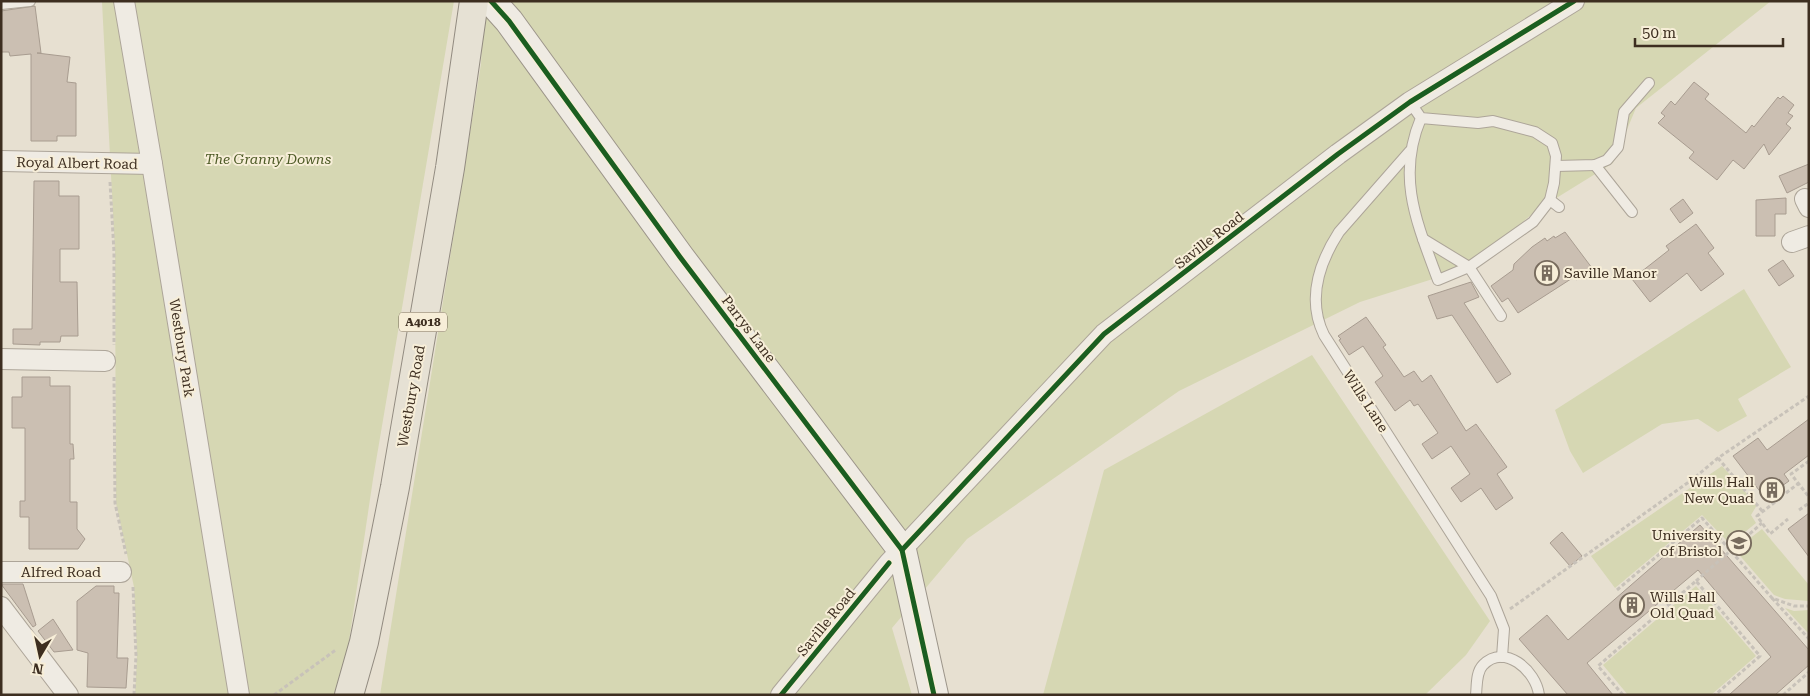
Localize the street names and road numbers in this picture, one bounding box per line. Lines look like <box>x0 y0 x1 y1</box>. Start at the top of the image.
street label: Royal Albert Road <box>16 154 138 172</box>
street label: Saville Road <box>1171 208 1247 272</box>
street label: Parrys Lane <box>719 292 779 366</box>
street label: Westbury Park <box>166 298 198 399</box>
road number: A4018 <box>399 313 447 332</box>
street label: Westbury Road <box>394 344 428 448</box>
street label: Wills Lane <box>1340 367 1392 435</box>
street label: Alfred Road <box>21 564 101 580</box>
street label: Saville Road <box>794 585 858 659</box>

